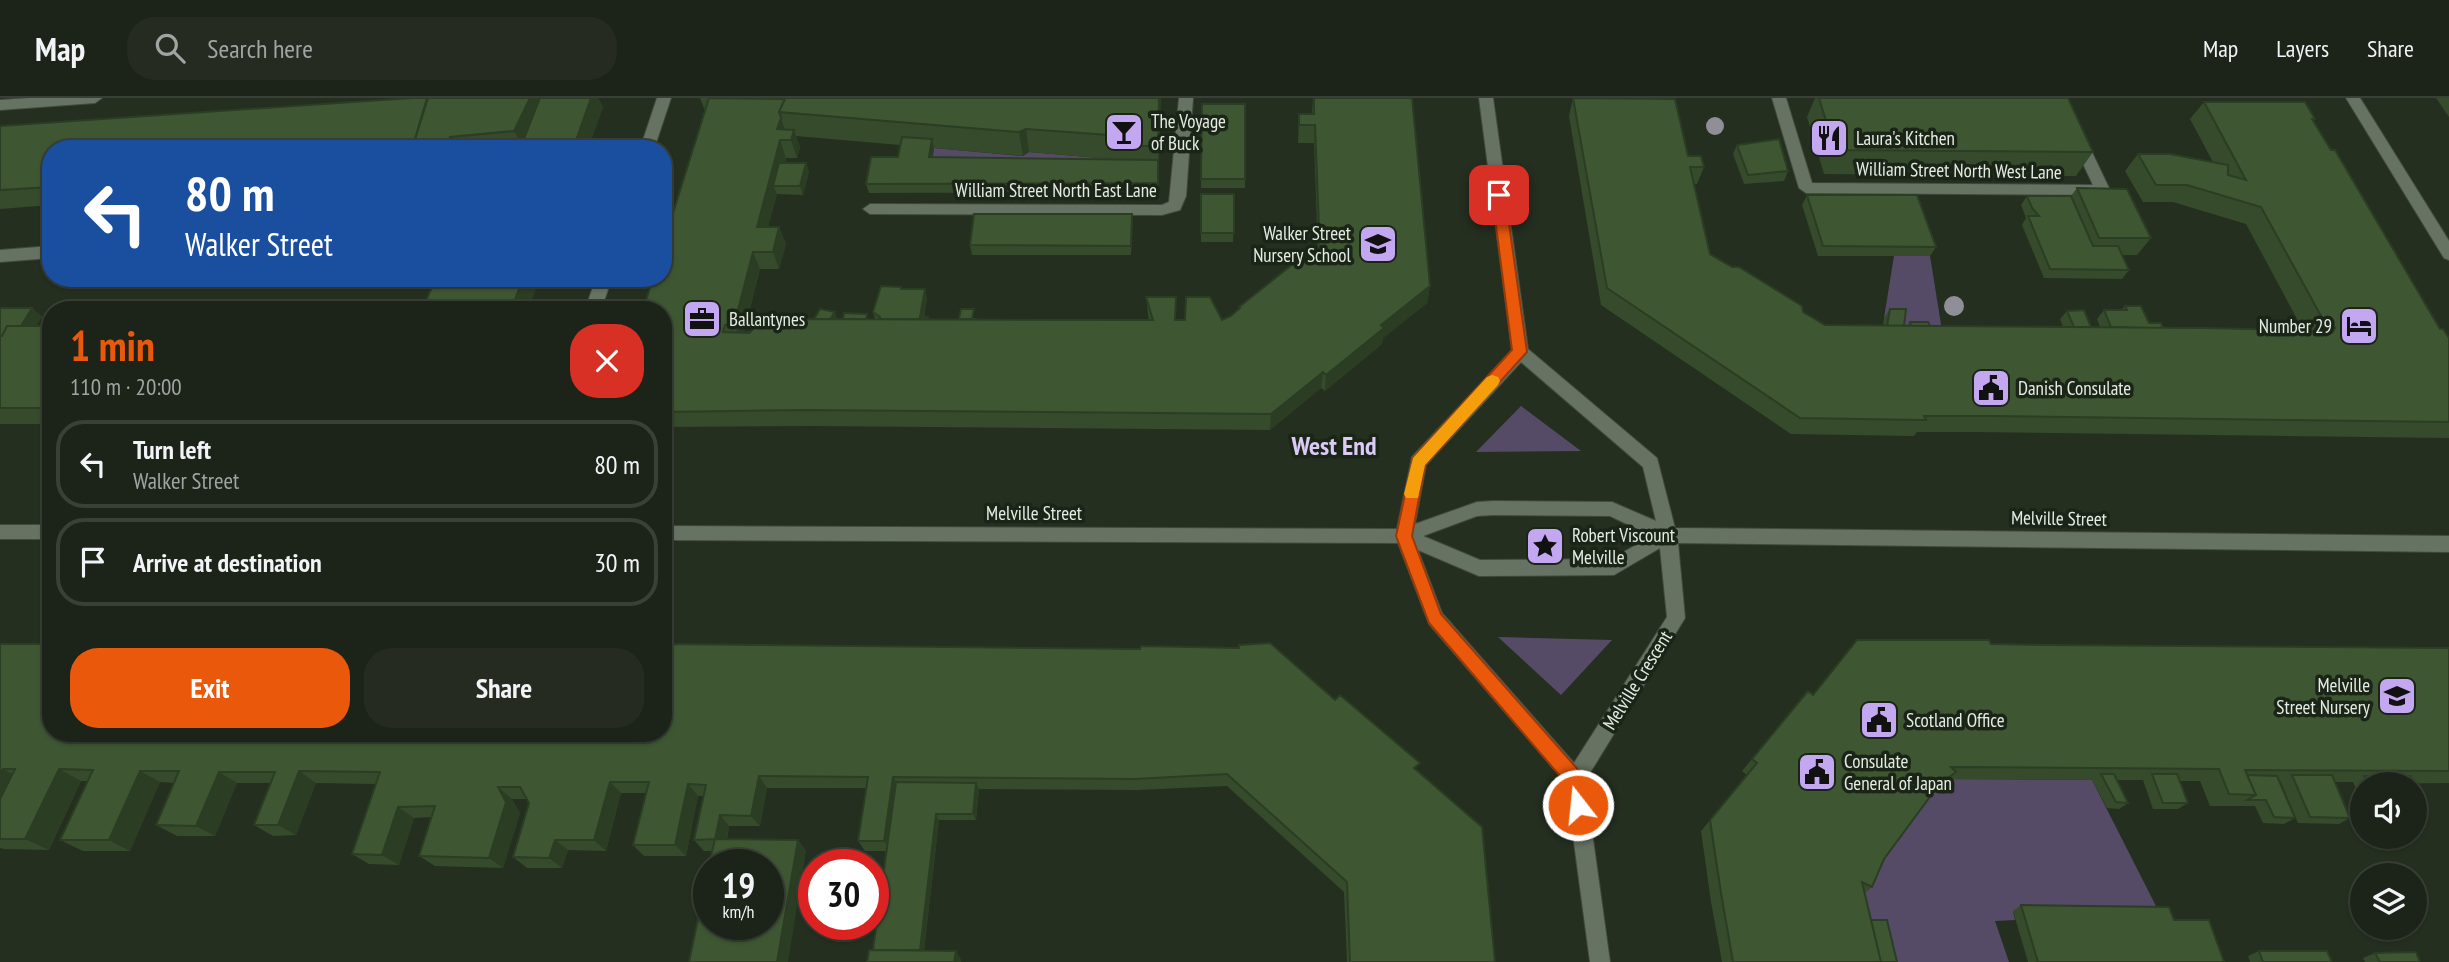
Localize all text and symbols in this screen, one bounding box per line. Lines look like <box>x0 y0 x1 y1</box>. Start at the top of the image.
search box <box>127 17 617 80</box>
text: Map <box>35 27 85 70</box>
icon: search <box>151 29 189 67</box>
text: Search here <box>207 32 313 65</box>
text: Map <box>2203 33 2238 64</box>
text: Layers <box>2276 33 2329 64</box>
text: Share <box>2367 33 2414 64</box>
place label: The Voyage of Buck <box>1151 109 1226 155</box>
bar icon: The Voyage of Buck <box>1103 111 1145 153</box>
restaurant icon: Laura's Kitchen <box>1808 117 1850 159</box>
place label: Laura's Kitchen <box>1856 126 1955 150</box>
street label: William Street North West Lane <box>1856 156 2062 184</box>
text: 80 m <box>185 161 274 225</box>
pin <box>1469 165 1529 225</box>
icon: left <box>70 168 161 259</box>
icon: arrive <box>1480 176 1518 214</box>
street label: William Street North East Lane <box>955 178 1157 202</box>
place label: Walker Street Nursery School <box>1253 221 1352 267</box>
text: Walker Street <box>185 223 333 265</box>
school or university icon: Walker Street Nursery School <box>1357 223 1399 265</box>
office icon: Ballantynes <box>681 298 723 340</box>
hotel icon: Number 29 <box>2338 305 2380 347</box>
place label: Ballantynes <box>729 307 805 331</box>
place label: Number 29 <box>2259 314 2332 338</box>
text: 1 min <box>70 318 155 373</box>
button: close <box>570 324 644 398</box>
public building icon: Danish Consulate <box>1970 367 2012 409</box>
text: 110 m · 20:00 <box>70 372 182 401</box>
place label: Danish Consulate <box>2018 376 2131 400</box>
district label: West End <box>1290 429 1377 462</box>
text: Turn left <box>133 433 211 466</box>
icon: left <box>74 445 112 483</box>
text: 80 m <box>594 448 640 481</box>
text: Walker Street <box>133 466 239 495</box>
street label: Melville Street <box>986 501 1083 525</box>
street label: Melville Street <box>2011 505 2108 531</box>
place label: Robert Viscount Melville <box>1572 523 1676 569</box>
place icon: Robert Viscount Melville <box>1524 525 1566 567</box>
icon: arrive <box>74 543 112 581</box>
text: Arrive at destination <box>133 546 322 579</box>
text: 30 m <box>594 546 640 579</box>
street label: Melville Crescent <box>1597 625 1677 734</box>
button: Exit <box>70 648 350 728</box>
button: Share <box>364 648 644 728</box>
place label: Melville Street Nursery <box>2276 673 2371 719</box>
school or university icon: Melville Street Nursery <box>2376 675 2418 717</box>
public building icon: Scotland Office <box>1858 699 1900 741</box>
place label: Scotland Office <box>1906 708 2005 732</box>
place label: Consulate General of Japan <box>1844 749 1952 795</box>
public building icon: Consulate General of Japan <box>1796 751 1838 793</box>
position arrow <box>1541 768 1615 842</box>
map controls <box>2350 772 2427 940</box>
button: sound <box>2350 772 2427 849</box>
speed limit sign: 30 <box>798 849 889 940</box>
text: 19 <box>722 862 755 908</box>
button: layers <box>2350 863 2427 940</box>
text: km/h <box>723 900 754 923</box>

